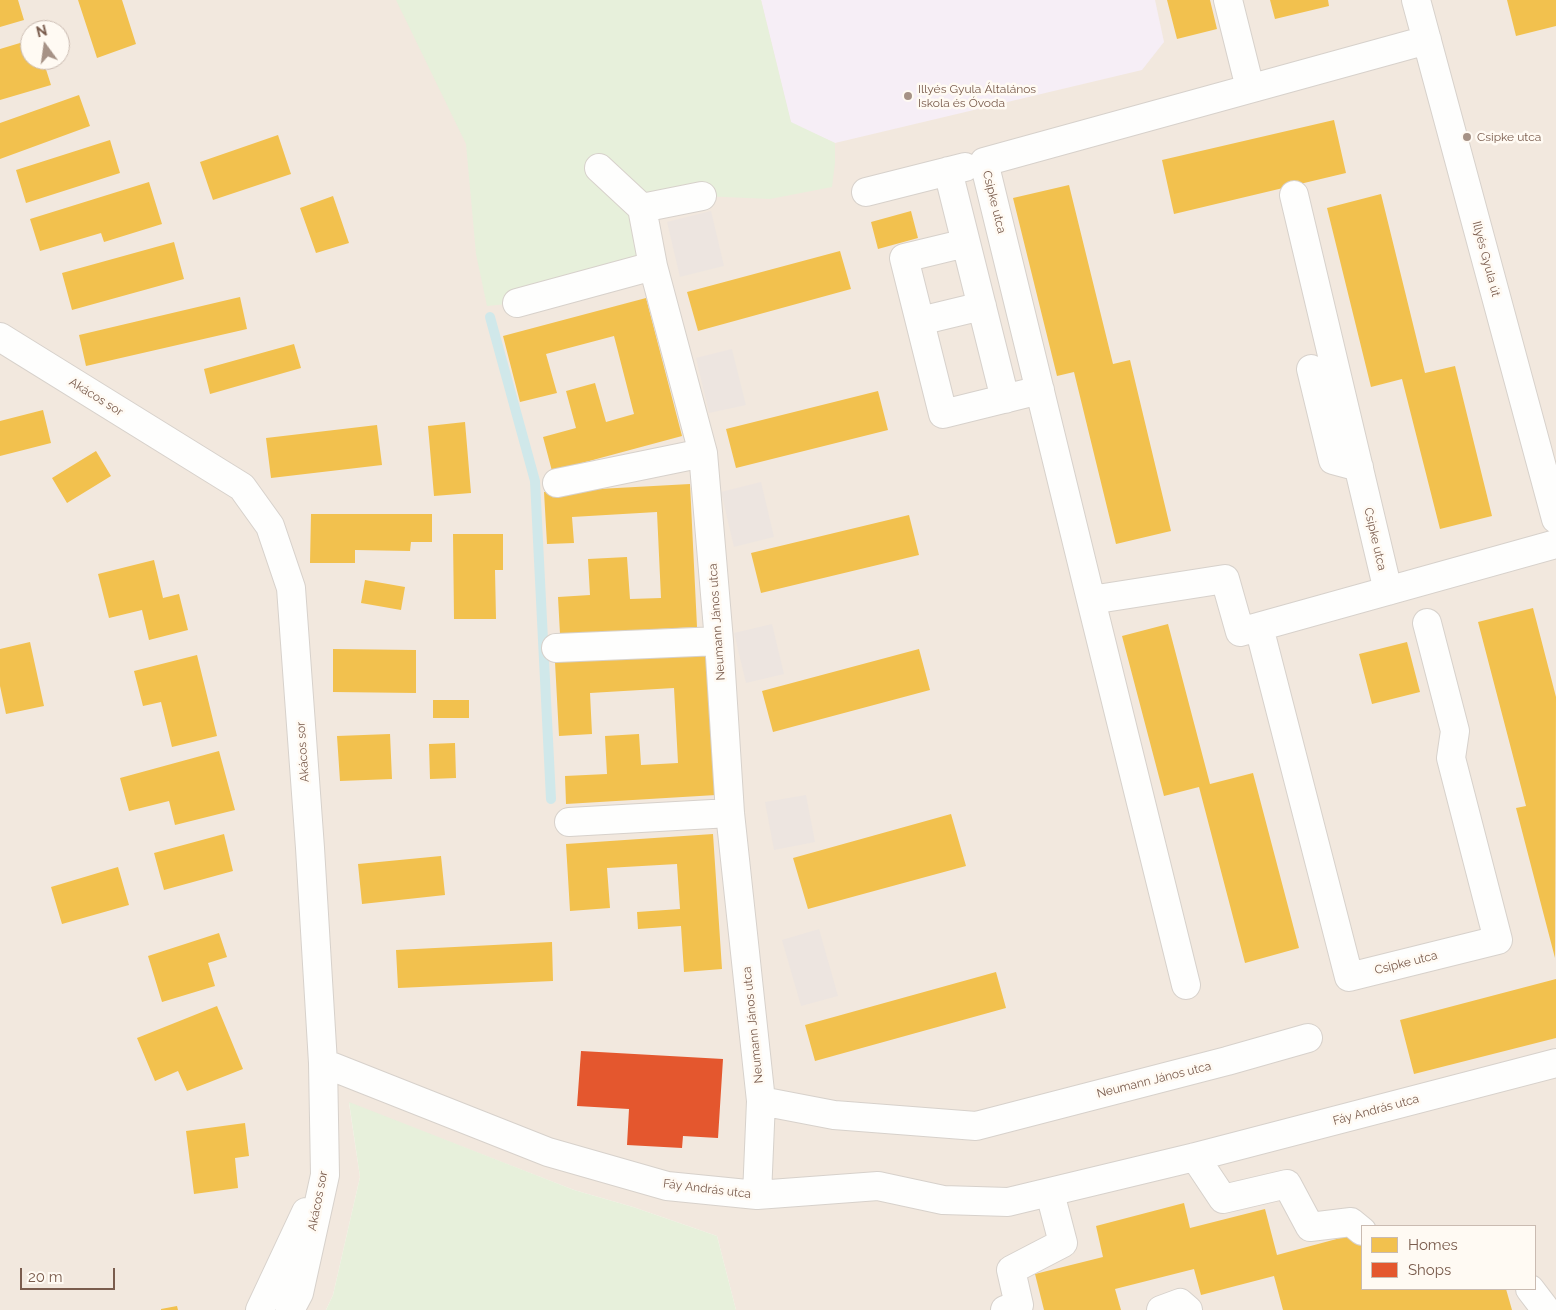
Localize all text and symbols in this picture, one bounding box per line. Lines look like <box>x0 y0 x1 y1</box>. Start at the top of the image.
north arrow <box>20 20 70 70</box>
text: N <box>34 22 49 40</box>
place label: Illyés Gyula Általános Iskola és Óvoda <box>918 82 1036 110</box>
marker: Illyés Gyula Általános Iskola és Óvoda <box>902 90 914 102</box>
place label: Csipke utca <box>1477 130 1541 144</box>
marker: Csipke utca <box>1461 131 1473 143</box>
street label: Csipke utca <box>979 169 1009 235</box>
street label: Illyés Gyula út <box>1469 220 1503 298</box>
street label: Akácos sor <box>66 375 126 419</box>
street label: Csipke utca <box>1361 506 1389 572</box>
street label: Neumann János utca <box>706 563 728 681</box>
street label: Akácos sor <box>294 721 312 783</box>
street label: Csipke utca <box>1373 948 1439 978</box>
street label: Neumann János utca <box>740 966 766 1084</box>
street label: Neumann János utca <box>1095 1059 1213 1101</box>
street label: Fáy András utca <box>1331 1092 1421 1128</box>
street label: Akácos sor <box>305 1170 331 1232</box>
street label: Fáy András utca <box>662 1176 752 1202</box>
legend <box>1361 1225 1536 1290</box>
text: Homes <box>1408 1236 1458 1254</box>
scale bar <box>22 1258 118 1290</box>
text: Shops <box>1408 1261 1451 1279</box>
text: 20 m <box>28 1268 63 1286</box>

